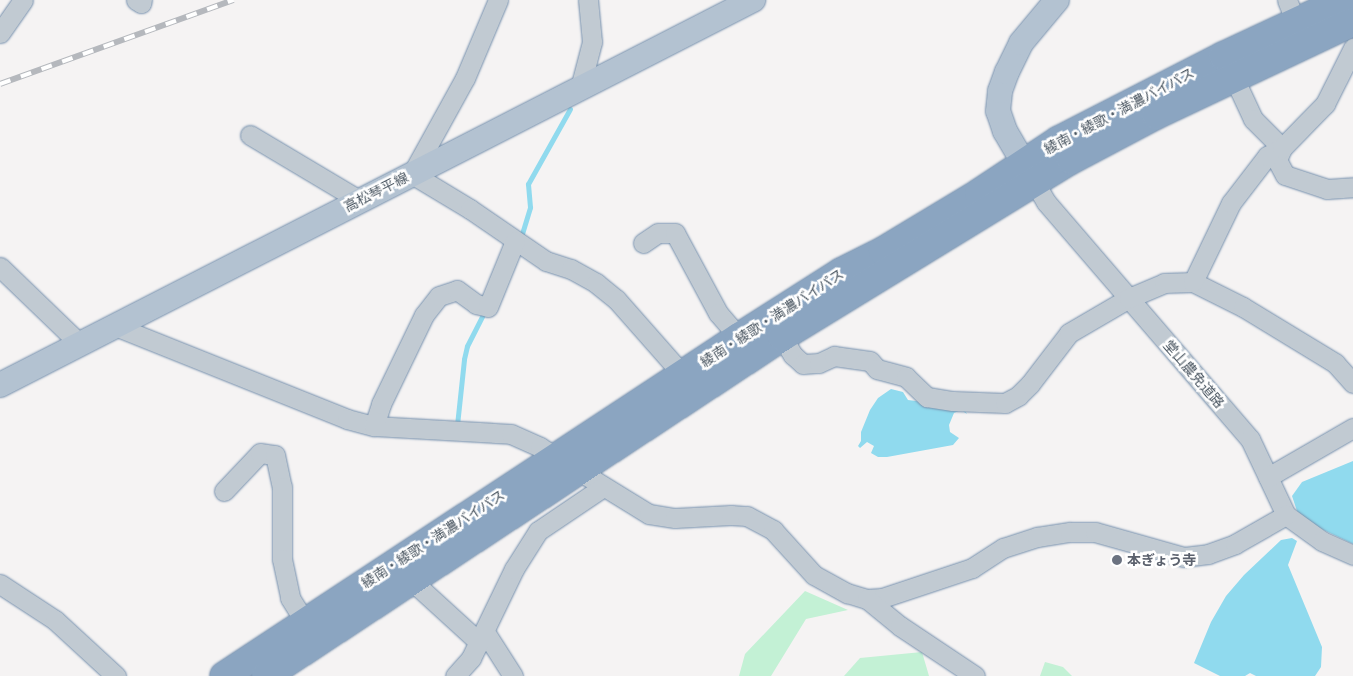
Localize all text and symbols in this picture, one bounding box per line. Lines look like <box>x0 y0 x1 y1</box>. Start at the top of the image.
street label: 綾南・綾歌・満濃バイパス <box>1041 64 1197 158</box>
street label: 高松琴平線 <box>341 169 411 215</box>
street label: 綾南・綾歌・満濃バイパス <box>697 265 847 371</box>
street label: 堂山農免道路 <box>1160 337 1228 411</box>
street label: 綾南・綾歌・満濃バイパス <box>358 486 508 592</box>
place label: 本ぎょう寺 <box>1127 552 1197 568</box>
marker: 本ぎょう寺 <box>1111 554 1123 566</box>

